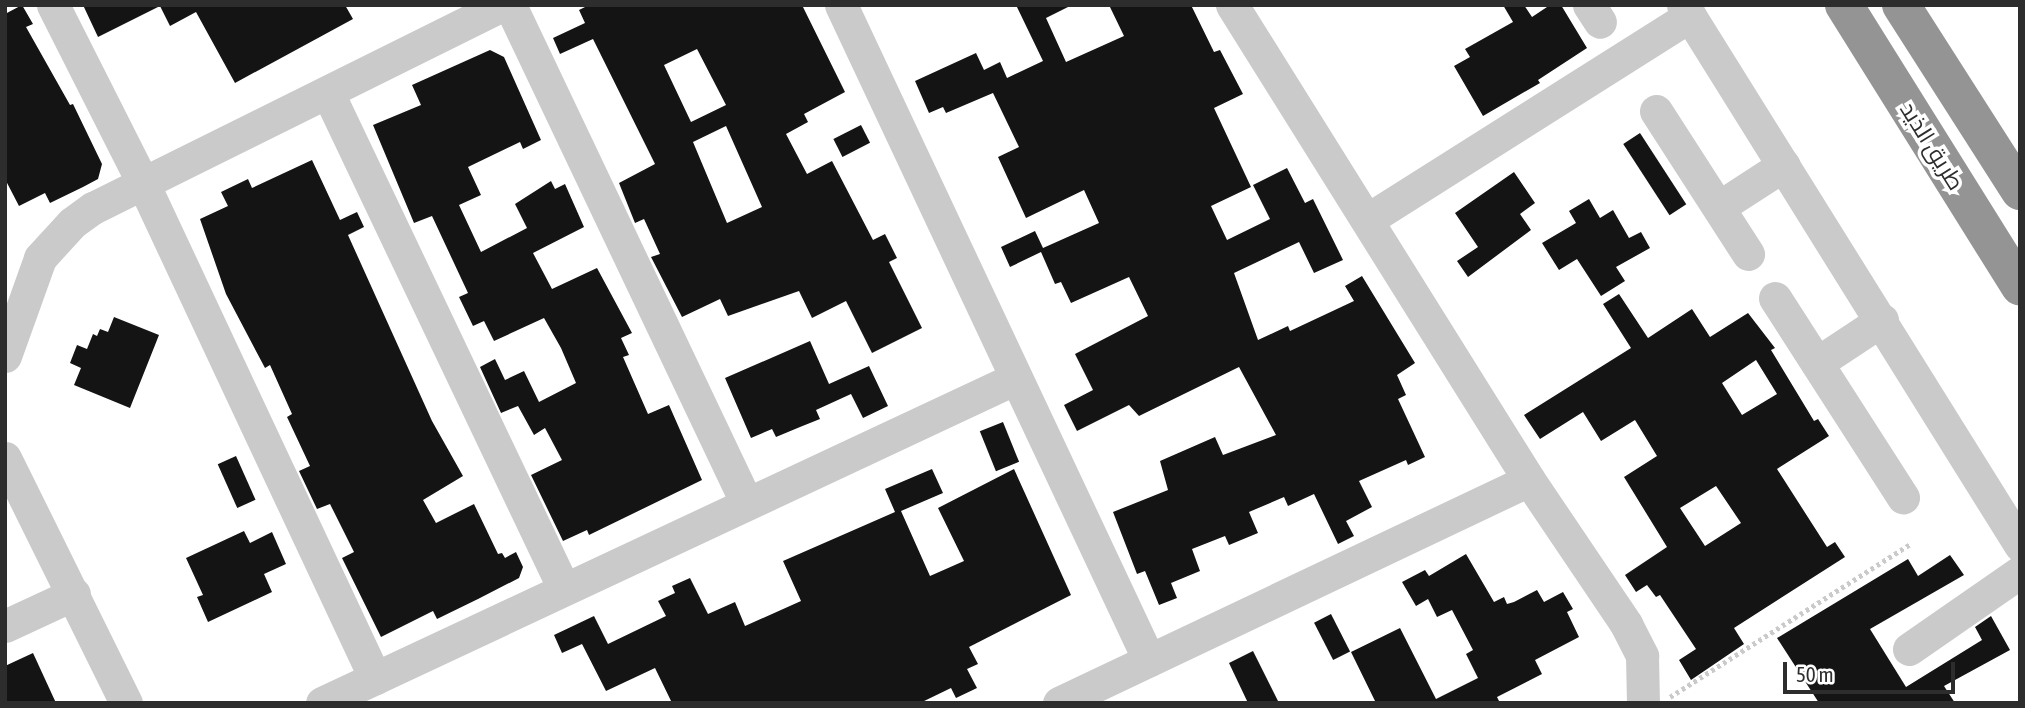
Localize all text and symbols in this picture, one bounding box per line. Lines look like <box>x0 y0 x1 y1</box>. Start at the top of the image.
street label: طريق الذيد <box>1894 97 1970 195</box>
scale bar <box>1787 648 1958 692</box>
text: 50 m <box>1796 662 1834 686</box>

